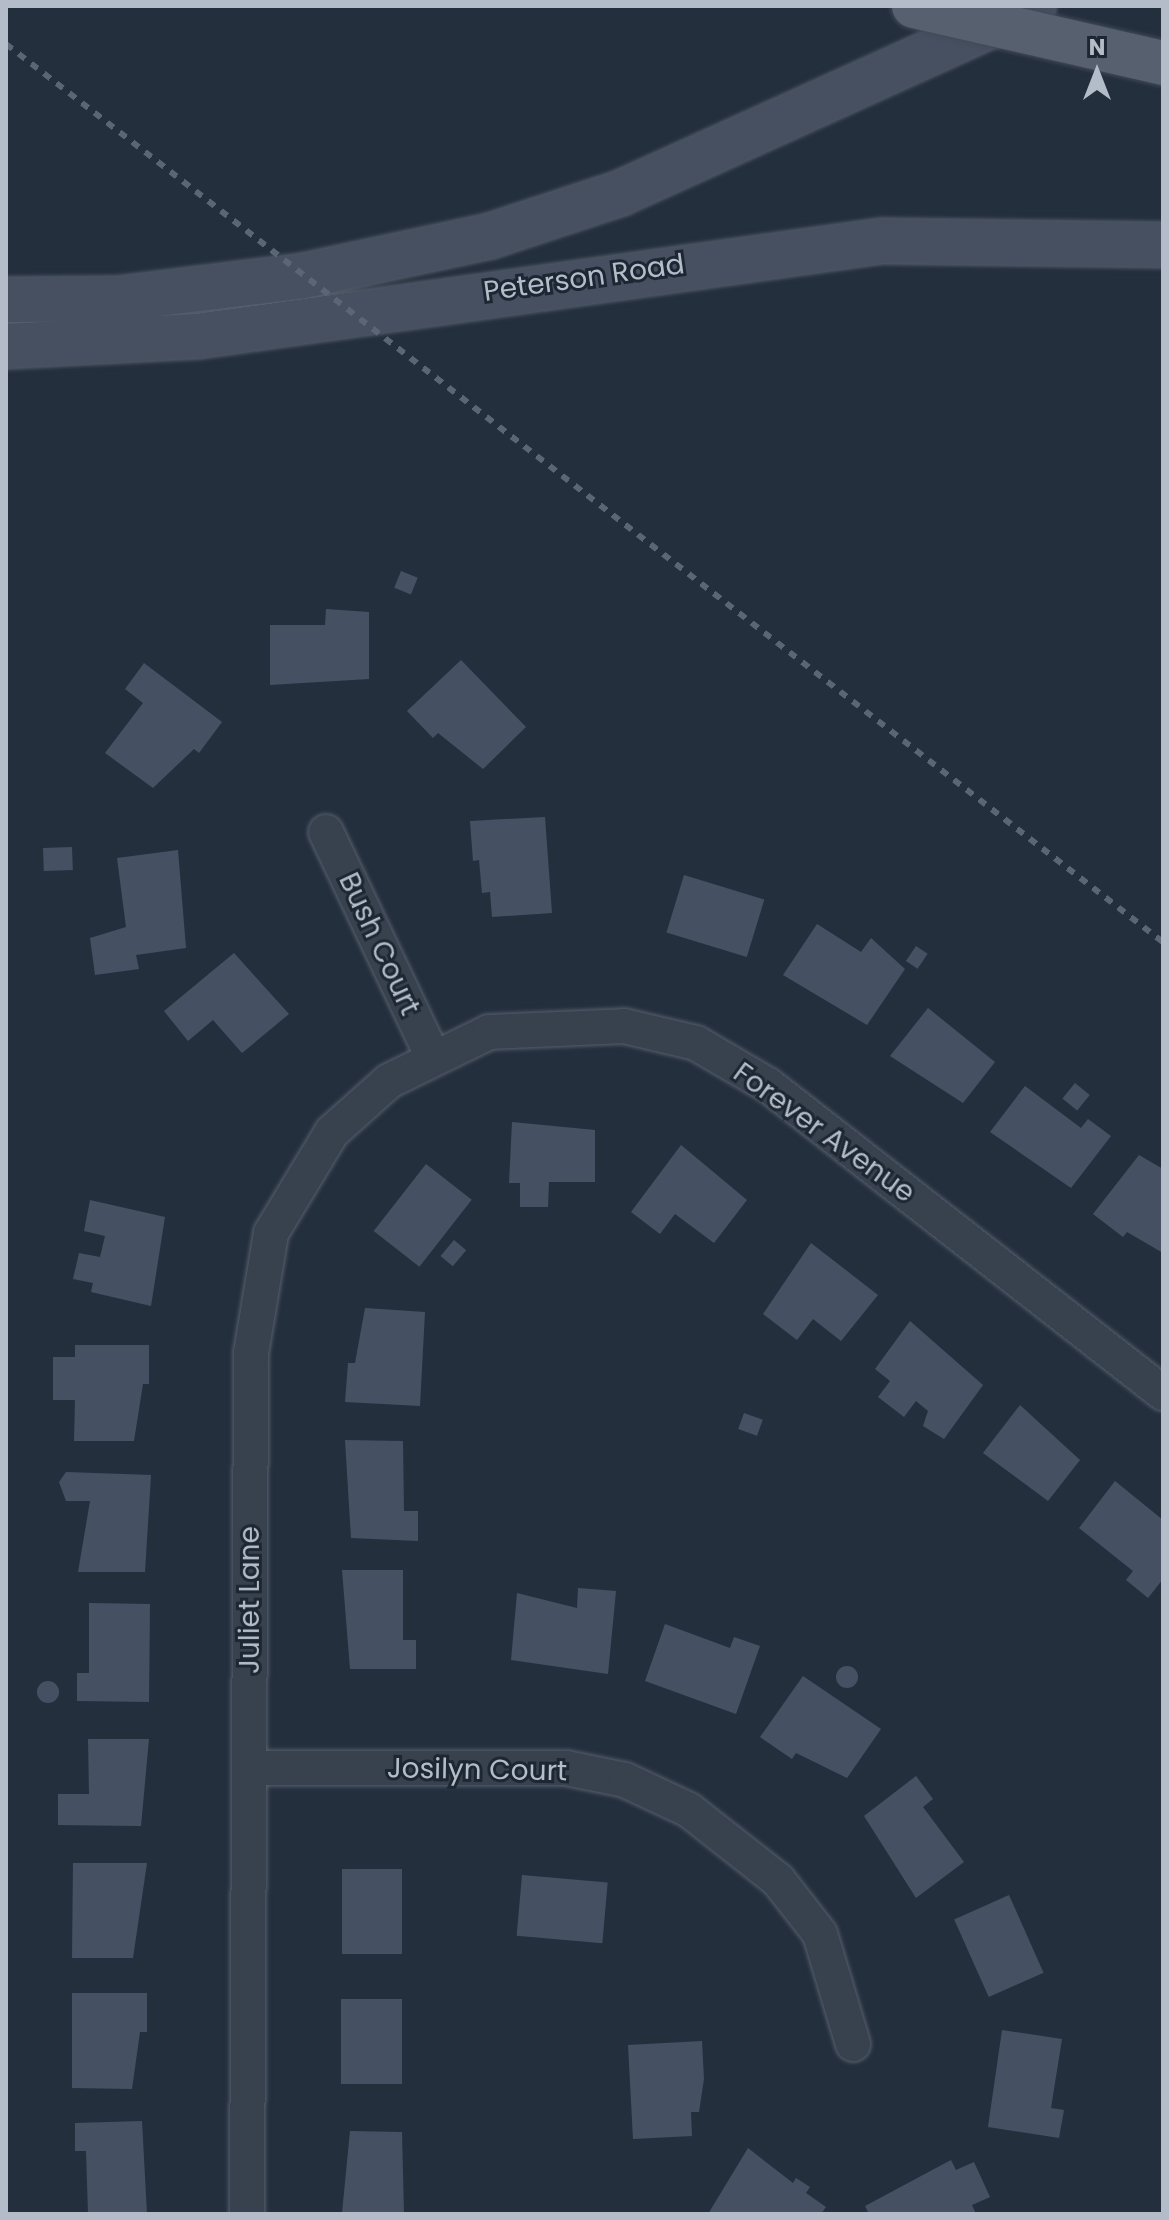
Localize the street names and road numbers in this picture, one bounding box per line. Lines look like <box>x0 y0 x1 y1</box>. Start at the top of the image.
street label: Peterson Road <box>481 247 687 309</box>
street label: Bush Court <box>331 867 427 1021</box>
street label: Forever Avenue <box>727 1056 921 1210</box>
street label: Juliet Lane <box>233 1526 267 1674</box>
street label: Josilyn Court <box>387 1752 567 1788</box>

